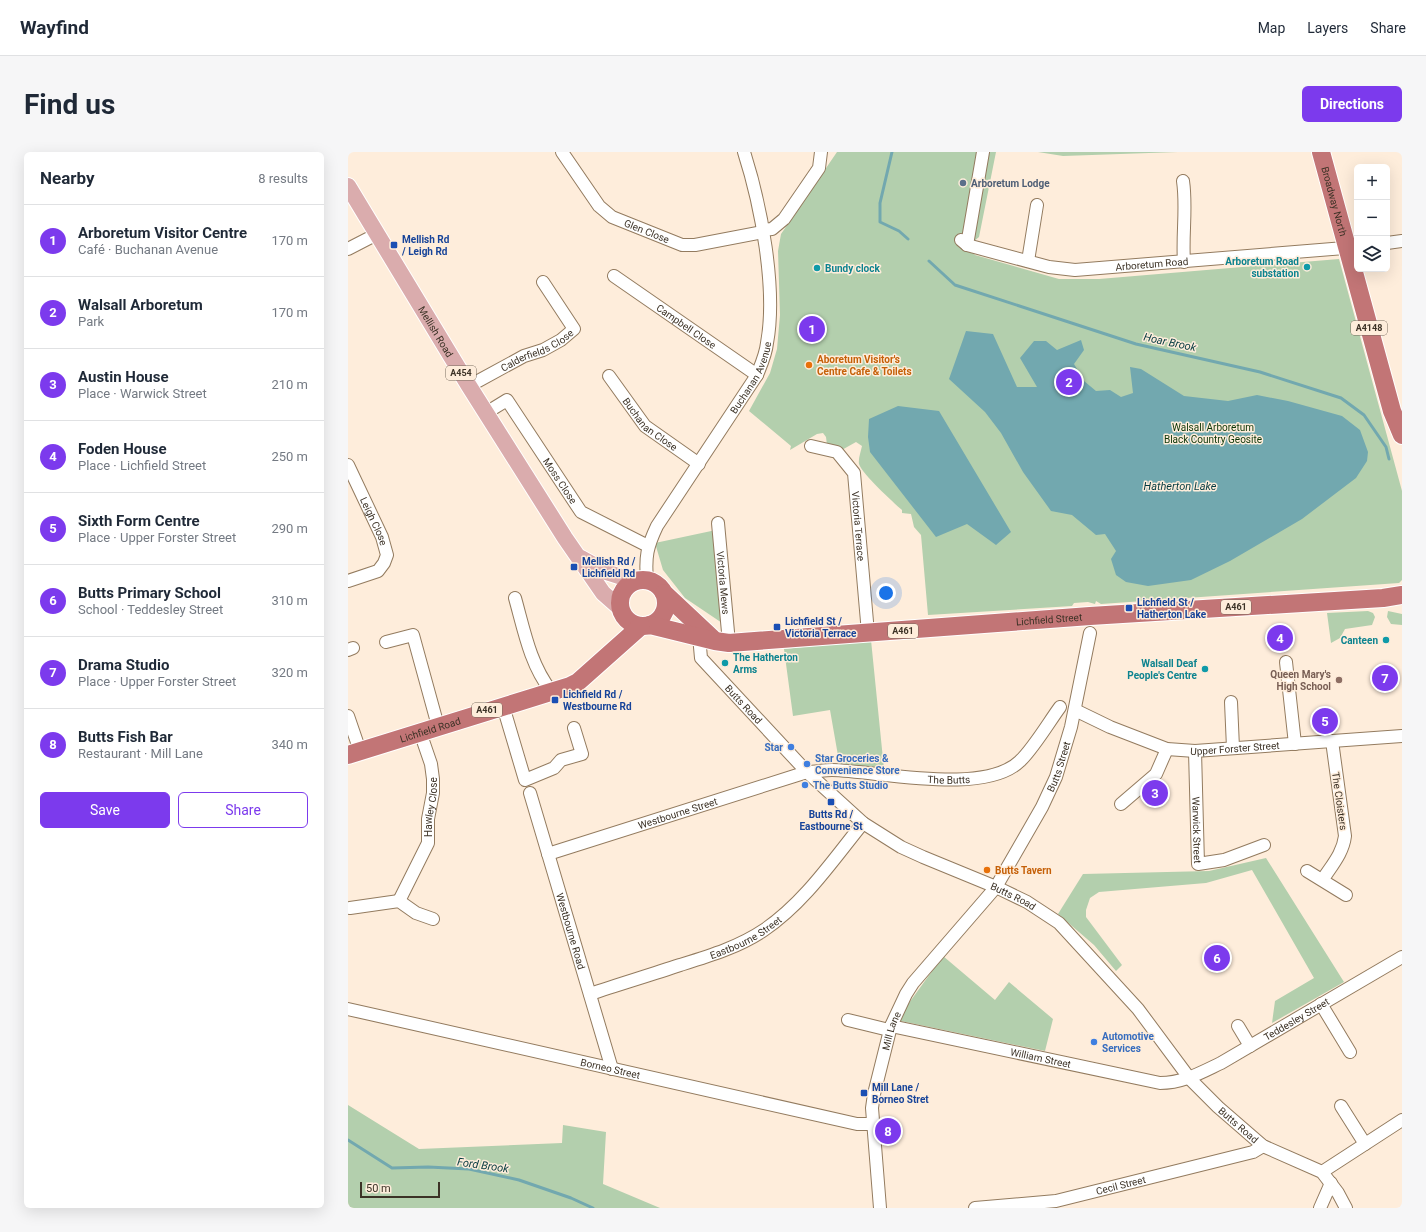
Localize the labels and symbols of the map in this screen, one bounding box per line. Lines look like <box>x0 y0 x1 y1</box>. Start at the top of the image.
street label: Broadway North <box>1319 165 1349 237</box>
marker: Arboretum Lodge <box>958 178 968 188</box>
place label: Arboretum Lodge <box>971 178 1050 189</box>
street label: Glen Close <box>622 217 671 245</box>
place label: Mellish Rd / Leigh Rd <box>401 234 450 257</box>
marker: Mellish Rd / Leigh Rd <box>389 240 399 250</box>
street label: Arboretum Road <box>1115 256 1189 273</box>
place label: Arboretum Road substation <box>1225 256 1299 279</box>
marker: Arboretum Road substation <box>1302 262 1312 272</box>
marker: Bundy clock <box>812 263 822 273</box>
place label: Bundy clock <box>825 263 880 274</box>
street label: Campbell Close <box>654 302 718 351</box>
street label: Mellish Road <box>416 304 455 359</box>
pin: 1 <box>799 314 825 344</box>
road number: A4148 <box>1351 321 1387 335</box>
street label: Calderfields Close <box>499 327 576 374</box>
water label: Hoar Brook <box>1142 331 1198 355</box>
street label: Buchanan Avenue <box>728 341 773 416</box>
place label: Aboretum Visitor's Centre Cafe & Toilets <box>817 354 912 377</box>
marker: Aboretum Visitor's Centre Cafe & Toilets <box>804 360 814 370</box>
road number: A454 <box>446 366 476 380</box>
pin: 2 <box>1056 367 1082 397</box>
street label: Buchanan Close <box>620 396 679 453</box>
park label: Walsall Arboretum Black Country Geosite <box>1164 422 1262 445</box>
street label: Moss Close <box>541 456 579 506</box>
water label: Hatherton Lake <box>1144 480 1217 493</box>
street label: Victoria Terrace <box>850 491 867 561</box>
street label: Leigh Close <box>358 495 389 547</box>
street label: Victoria Mews <box>715 551 731 615</box>
place label: Mellish Rd / Lichfield Rd <box>582 556 636 579</box>
marker: Mellish Rd / Lichfield Rd <box>569 562 579 572</box>
your location <box>876 583 896 603</box>
place label: Lichfield St / Hatherton Lake <box>1137 597 1207 620</box>
road number: A461 <box>1221 600 1251 614</box>
marker: Lichfield St / Hatherton Lake <box>1124 603 1134 613</box>
street label: Lichfield Street <box>1016 612 1083 628</box>
place label: Lichfield St / Victoria Terrace <box>785 616 857 639</box>
marker: Lichfield St / Victoria Terrace <box>772 622 782 632</box>
pin: 4 <box>1267 623 1293 653</box>
road number: A461 <box>888 624 918 638</box>
place label: Canteen <box>1341 635 1378 646</box>
marker: Canteen <box>1381 635 1391 645</box>
place label: The Hatherton Arms <box>733 652 798 675</box>
marker: The Hatherton Arms <box>720 658 730 668</box>
place label: Walsall Deaf People's Centre <box>1127 658 1198 681</box>
pin: 7 <box>1372 663 1398 693</box>
marker: Walsall Deaf People's Centre <box>1200 664 1210 674</box>
place label: Queen Mary's High School <box>1270 669 1331 692</box>
marker: Queen Mary's High School <box>1334 675 1344 685</box>
street label: Butts Road <box>723 683 764 726</box>
place label: Lichfield Rd / Westbourne Rd <box>563 689 632 712</box>
marker: Lichfield Rd / Westbourne Rd <box>550 695 560 705</box>
road number: A461 <box>472 703 502 717</box>
pin: 5 <box>1312 706 1338 736</box>
street label: Lichfield Road <box>399 715 462 745</box>
street label: Butts Street <box>1045 740 1072 794</box>
street label: Upper Forster Street <box>1190 740 1280 757</box>
place label: Star <box>764 742 783 753</box>
marker: Star <box>786 742 796 752</box>
place label: Star Groceries & Convenience Store <box>815 753 900 776</box>
marker: Star Groceries & Convenience Store <box>802 759 812 769</box>
street label: The Cloisters <box>1330 771 1349 831</box>
street label: The Butts <box>927 774 971 786</box>
street label: Hawley Close <box>423 777 439 837</box>
pin: 3 <box>1142 778 1168 808</box>
marker: The Butts Studio <box>800 780 810 790</box>
place label: The Butts Studio <box>813 780 888 791</box>
street label: Westbourne Street <box>637 796 719 831</box>
street label: Warwick Street <box>1190 796 1203 864</box>
marker: Butts Rd / Eastbourne St <box>826 797 836 807</box>
place label: Butts Rd / Eastbourne St <box>799 809 863 832</box>
marker: Butts Tavern <box>982 865 992 875</box>
place label: Butts Tavern <box>995 865 1052 876</box>
street label: Butts Road <box>989 880 1038 912</box>
street label: Westbourne Road <box>554 892 587 971</box>
street label: Eastbourne Street <box>709 914 784 961</box>
pin: 6 <box>1204 943 1230 973</box>
street label: Teddesley Street <box>1262 996 1331 1043</box>
street label: Mill Lane <box>880 1010 903 1051</box>
place label: Automotive Services <box>1102 1031 1155 1054</box>
marker: Automotive Services <box>1089 1037 1099 1047</box>
street label: William Street <box>1009 1046 1072 1070</box>
street label: Borneo Street <box>579 1057 641 1081</box>
place label: Mill Lane / Borneo Stret <box>872 1082 929 1105</box>
marker: Mill Lane / Borneo Stret <box>859 1088 869 1098</box>
street label: Butts Road <box>1216 1105 1260 1145</box>
pin: 8 <box>875 1116 901 1146</box>
water label: Ford Brook <box>456 1155 510 1176</box>
street label: Cecil Street <box>1095 1174 1147 1197</box>
scale bar <box>360 1180 440 1199</box>

